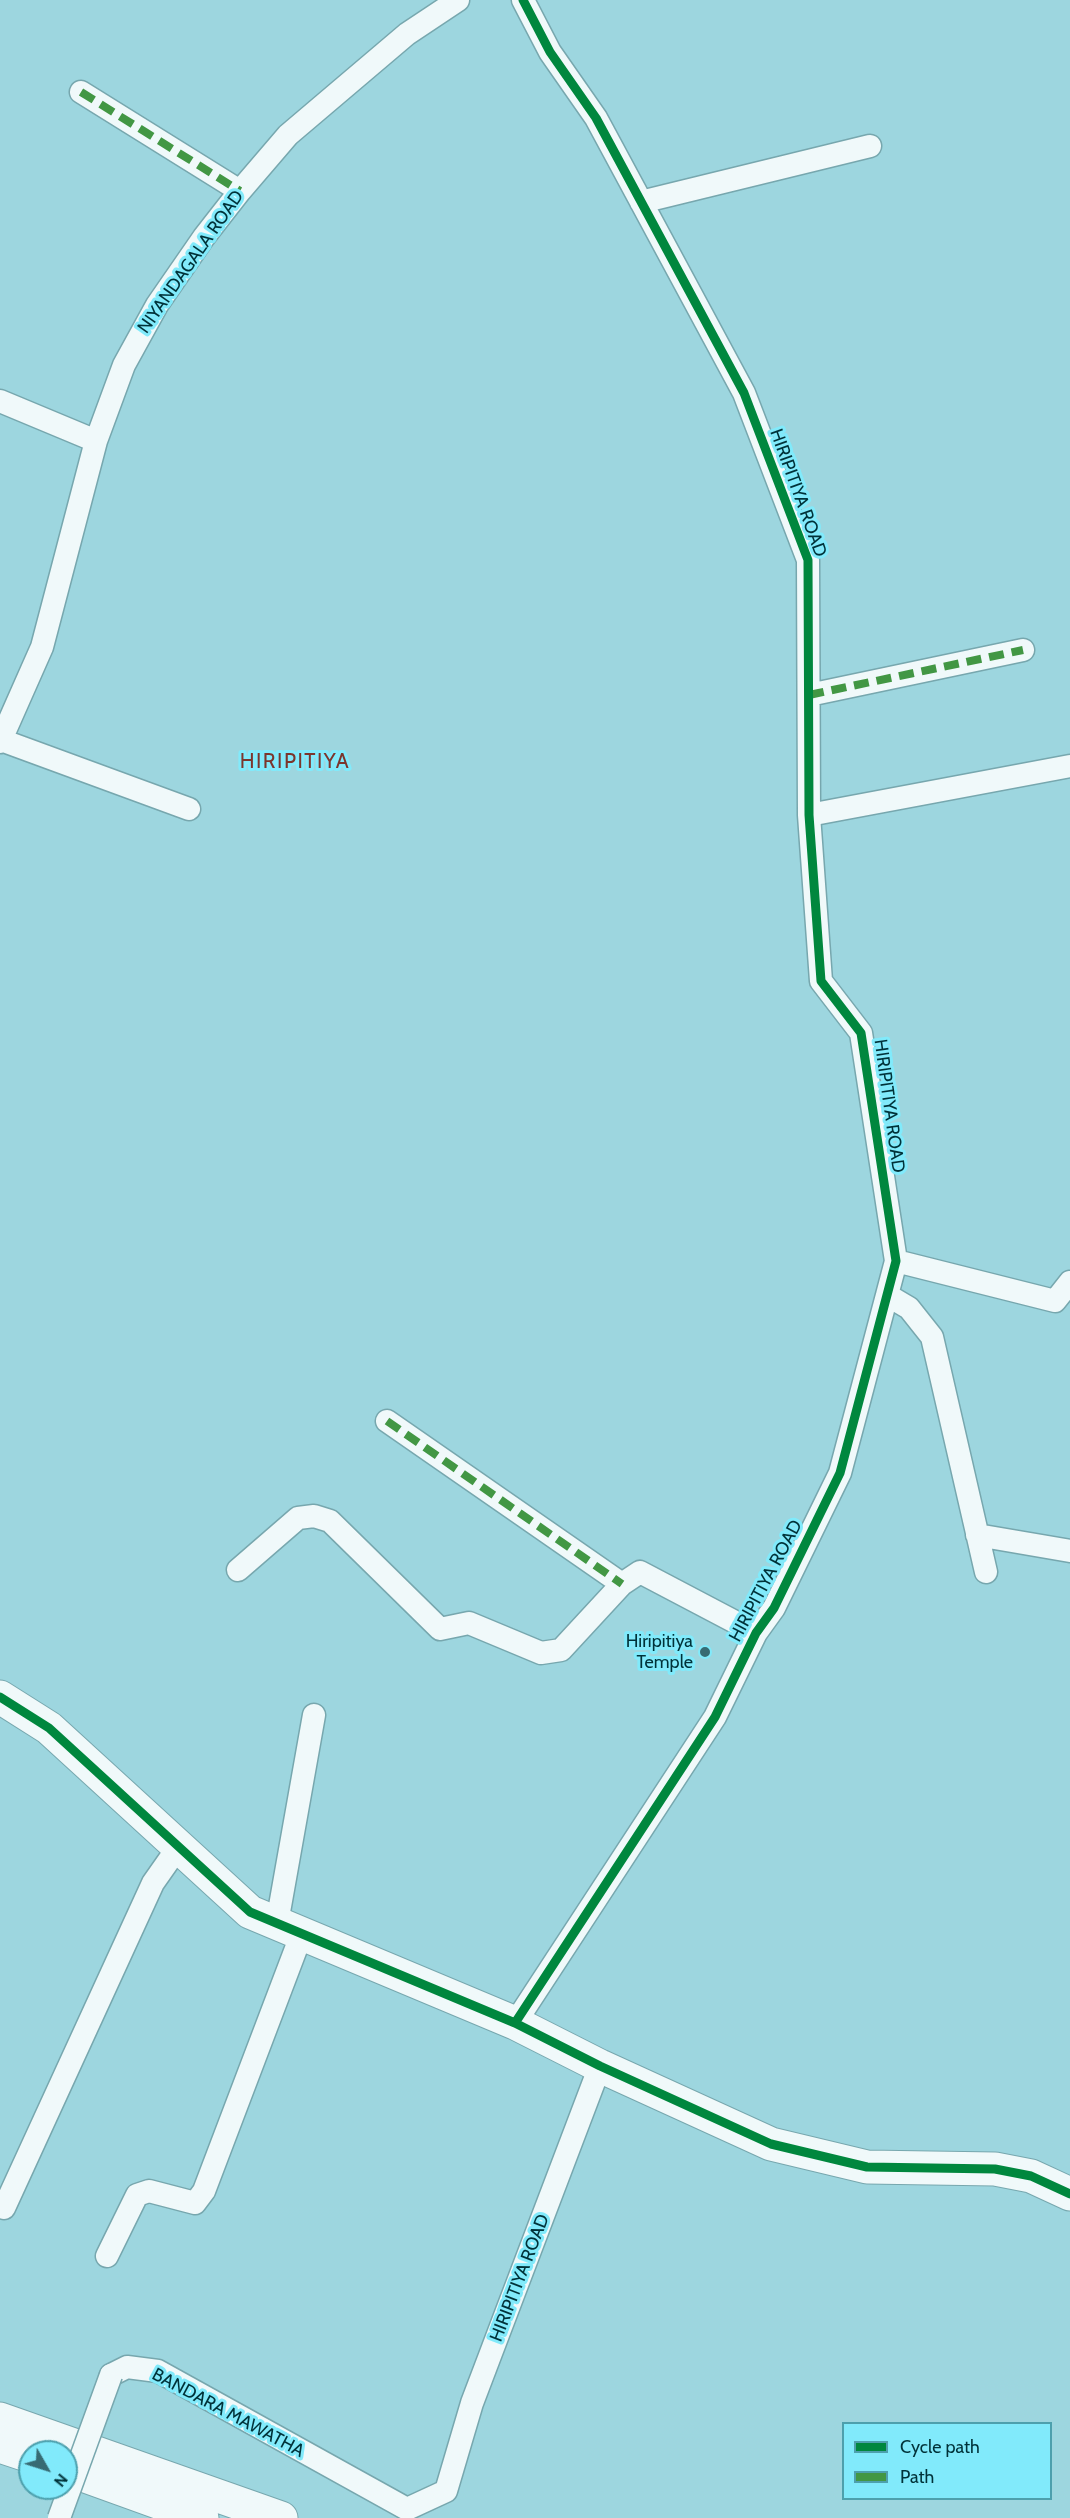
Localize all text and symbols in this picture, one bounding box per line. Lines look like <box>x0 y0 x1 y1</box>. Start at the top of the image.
street label: NIYANDAGALA ROAD <box>133 186 249 338</box>
street label: HIRIPITIYA ROAD <box>765 426 831 560</box>
district label: HIRIPITIYA <box>240 749 350 775</box>
street label: HIRIPITIYA ROAD <box>869 1038 909 1174</box>
street label: HIRIPITIYA ROAD <box>725 1516 807 1646</box>
place label: Hiripitiya Temple <box>626 1631 693 1674</box>
marker: Hiripitiya Temple <box>698 1645 712 1659</box>
street label: HIRIPITIYA ROAD <box>486 2211 554 2345</box>
street label: BANDARA MAWATHA <box>148 2364 308 2462</box>
legend <box>842 2422 1052 2500</box>
text: Cycle path <box>900 2436 980 2458</box>
north arrow <box>18 2440 78 2500</box>
text: Path <box>900 2466 934 2488</box>
text: N <box>50 2470 72 2491</box>

